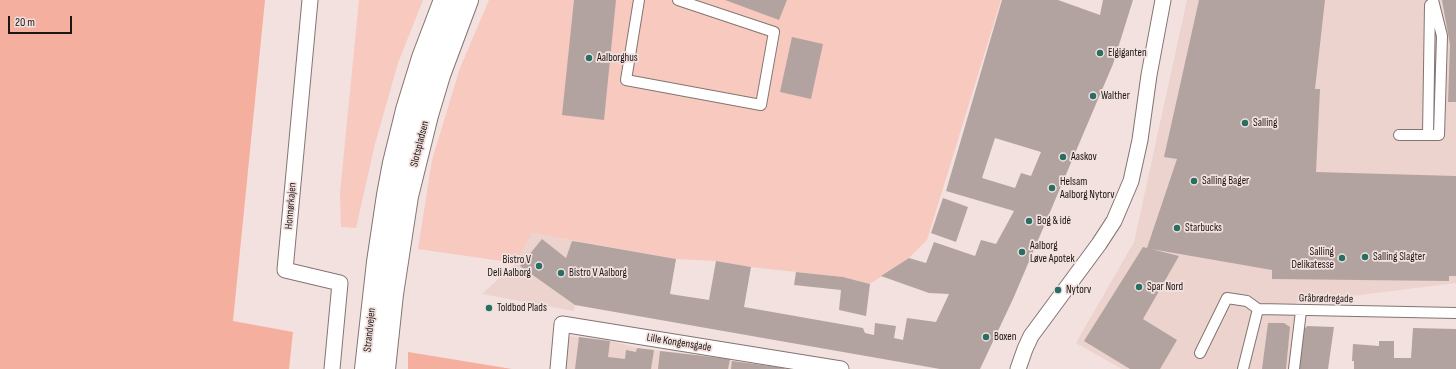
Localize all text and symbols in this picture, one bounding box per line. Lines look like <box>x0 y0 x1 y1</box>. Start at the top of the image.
scale bar <box>10 8 74 34</box>
text: 20 m <box>15 15 35 30</box>
place label: Elgiganten <box>1108 46 1147 60</box>
marker: Elgiganten <box>1095 48 1105 58</box>
place label: Aalborghus <box>597 51 638 65</box>
marker: Aalborghus <box>584 53 594 63</box>
place label: Walther <box>1101 89 1130 103</box>
marker: Walther <box>1088 91 1098 101</box>
place label: Salling <box>1253 116 1277 130</box>
marker: Salling <box>1240 118 1250 128</box>
street label: Slotspladsen <box>408 120 432 168</box>
place label: Aaskov <box>1071 150 1097 164</box>
marker: Aaskov <box>1058 152 1068 162</box>
place label: Salling Bager <box>1202 174 1249 188</box>
place label: Helsam Aalborg Nytorv <box>1060 175 1115 201</box>
marker: Salling Bager <box>1189 176 1199 186</box>
street label: Honnørkajen <box>282 182 300 230</box>
marker: Helsam Aalborg Nytorv <box>1047 183 1057 193</box>
place label: Bog & idé <box>1037 214 1071 228</box>
marker: Bog & idé <box>1024 216 1034 226</box>
place label: Starbucks <box>1185 221 1222 235</box>
marker: Starbucks <box>1172 223 1182 233</box>
place label: Aalborg Løve Apotek <box>1030 239 1075 265</box>
place label: Salling Delikatesse <box>1292 245 1334 271</box>
marker: Aalborg Løve Apotek <box>1017 247 1027 257</box>
place label: Salling Slagter <box>1373 250 1425 264</box>
marker: Salling Slagter <box>1360 252 1370 262</box>
place label: Bistro V Deli Aalborg <box>488 253 531 279</box>
marker: Salling Delikatesse <box>1337 253 1347 263</box>
marker: Bistro V Deli Aalborg <box>534 261 544 271</box>
place label: Bistro V Aalborg <box>569 266 627 280</box>
marker: Bistro V Aalborg <box>556 268 566 278</box>
place label: Spar Nord <box>1147 280 1183 294</box>
marker: Spar Nord <box>1134 282 1144 292</box>
place label: Nytorv <box>1066 283 1091 297</box>
marker: Nytorv <box>1053 285 1063 295</box>
street label: Gråbrødregade <box>1299 292 1353 306</box>
place label: Toldbod Plads <box>497 301 547 315</box>
marker: Toldbod Plads <box>484 303 494 313</box>
street label: Strandvejen <box>361 307 379 353</box>
place label: Boxen <box>994 330 1016 344</box>
street label: Lille Kongensgade <box>646 331 712 355</box>
marker: Boxen <box>981 332 991 342</box>

